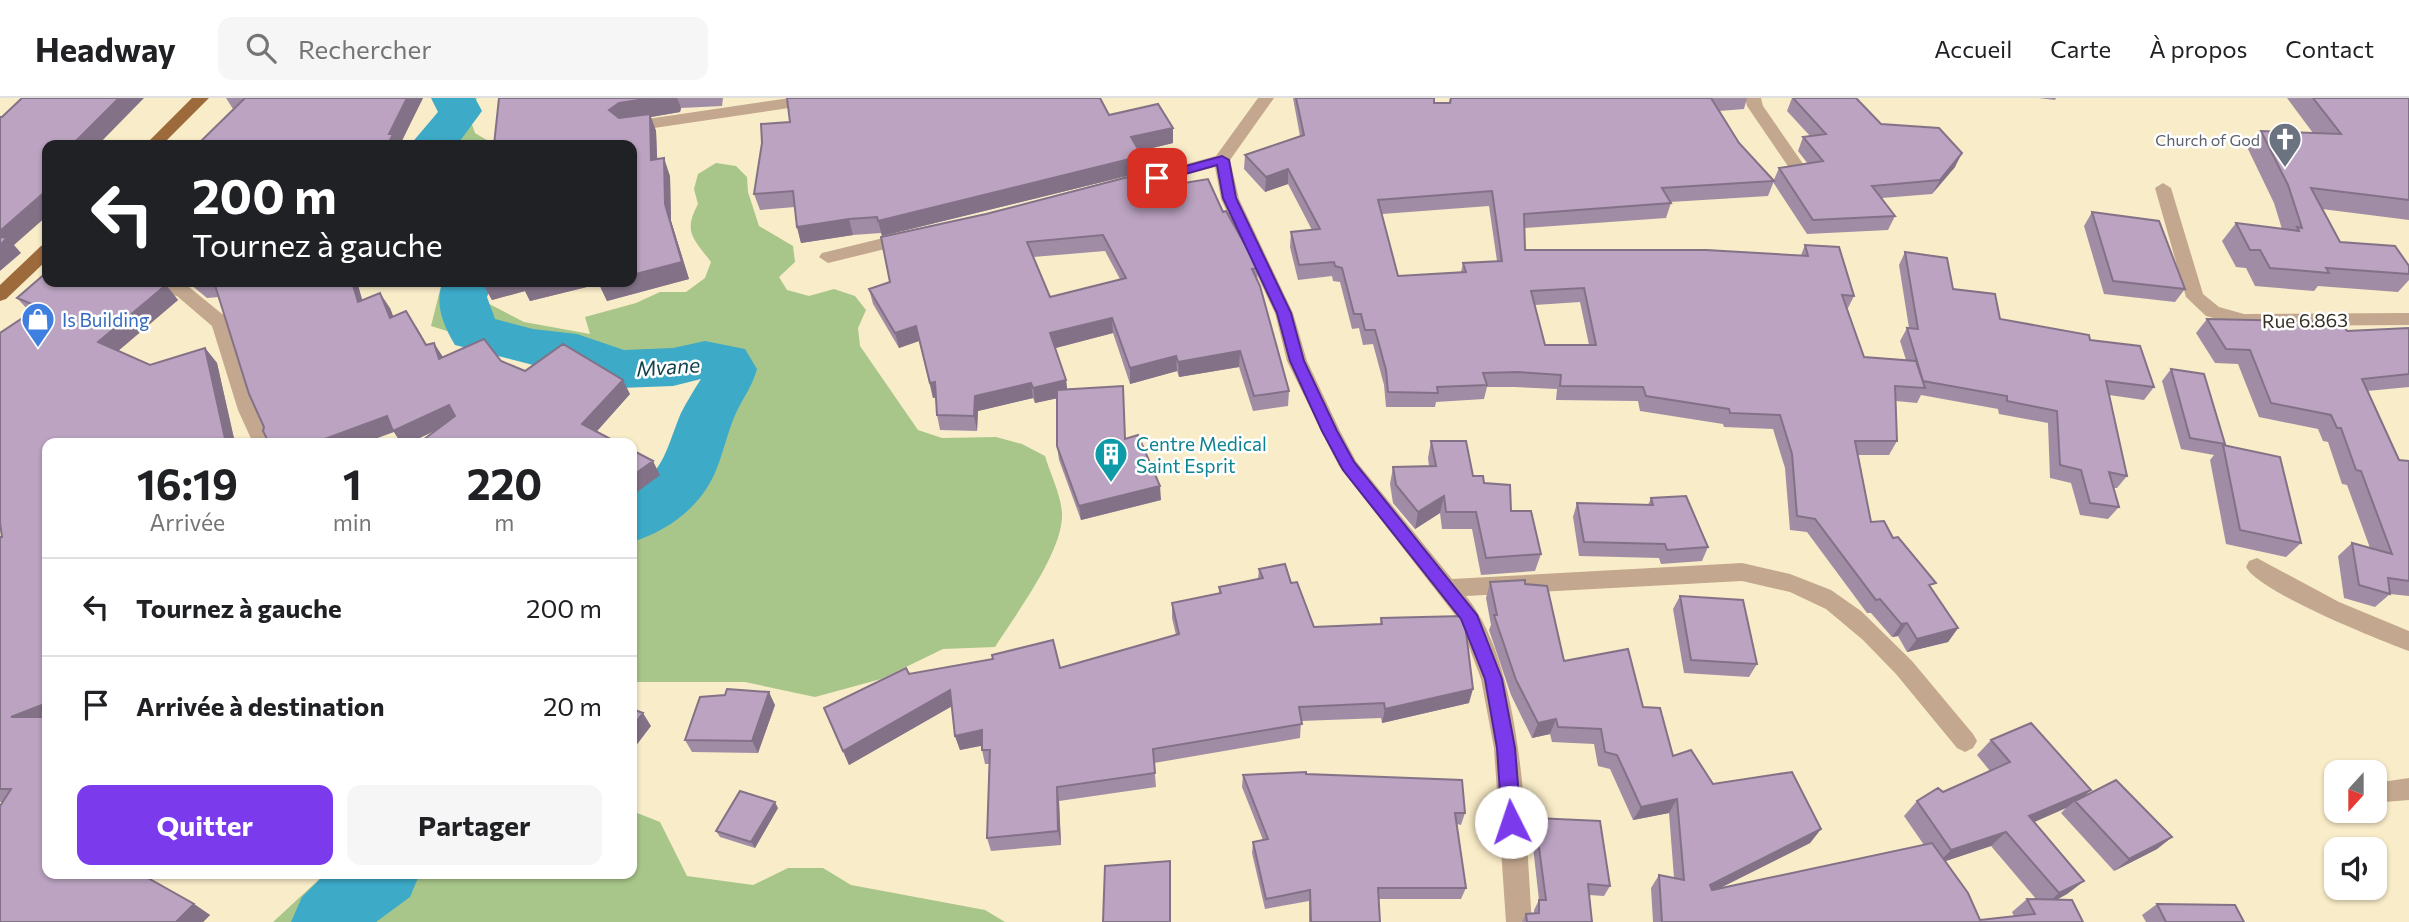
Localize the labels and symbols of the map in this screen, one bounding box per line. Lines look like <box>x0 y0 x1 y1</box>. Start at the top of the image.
church icon: Church of God <box>2266 120 2304 169</box>
place label: Church of God <box>2155 130 2260 149</box>
pin <box>1127 148 1187 208</box>
shop icon: Is Building <box>19 300 57 349</box>
place label: Is Building <box>62 308 149 331</box>
street label: Rue 6.863 <box>2262 308 2348 332</box>
water label: Mvane <box>635 351 701 381</box>
place label: Centre Medical Saint Esprit <box>1136 432 1267 477</box>
building icon: Centre Medical Saint Esprit <box>1092 435 1130 484</box>
north arrow <box>2324 760 2387 822</box>
position arrow <box>1474 785 1548 859</box>

